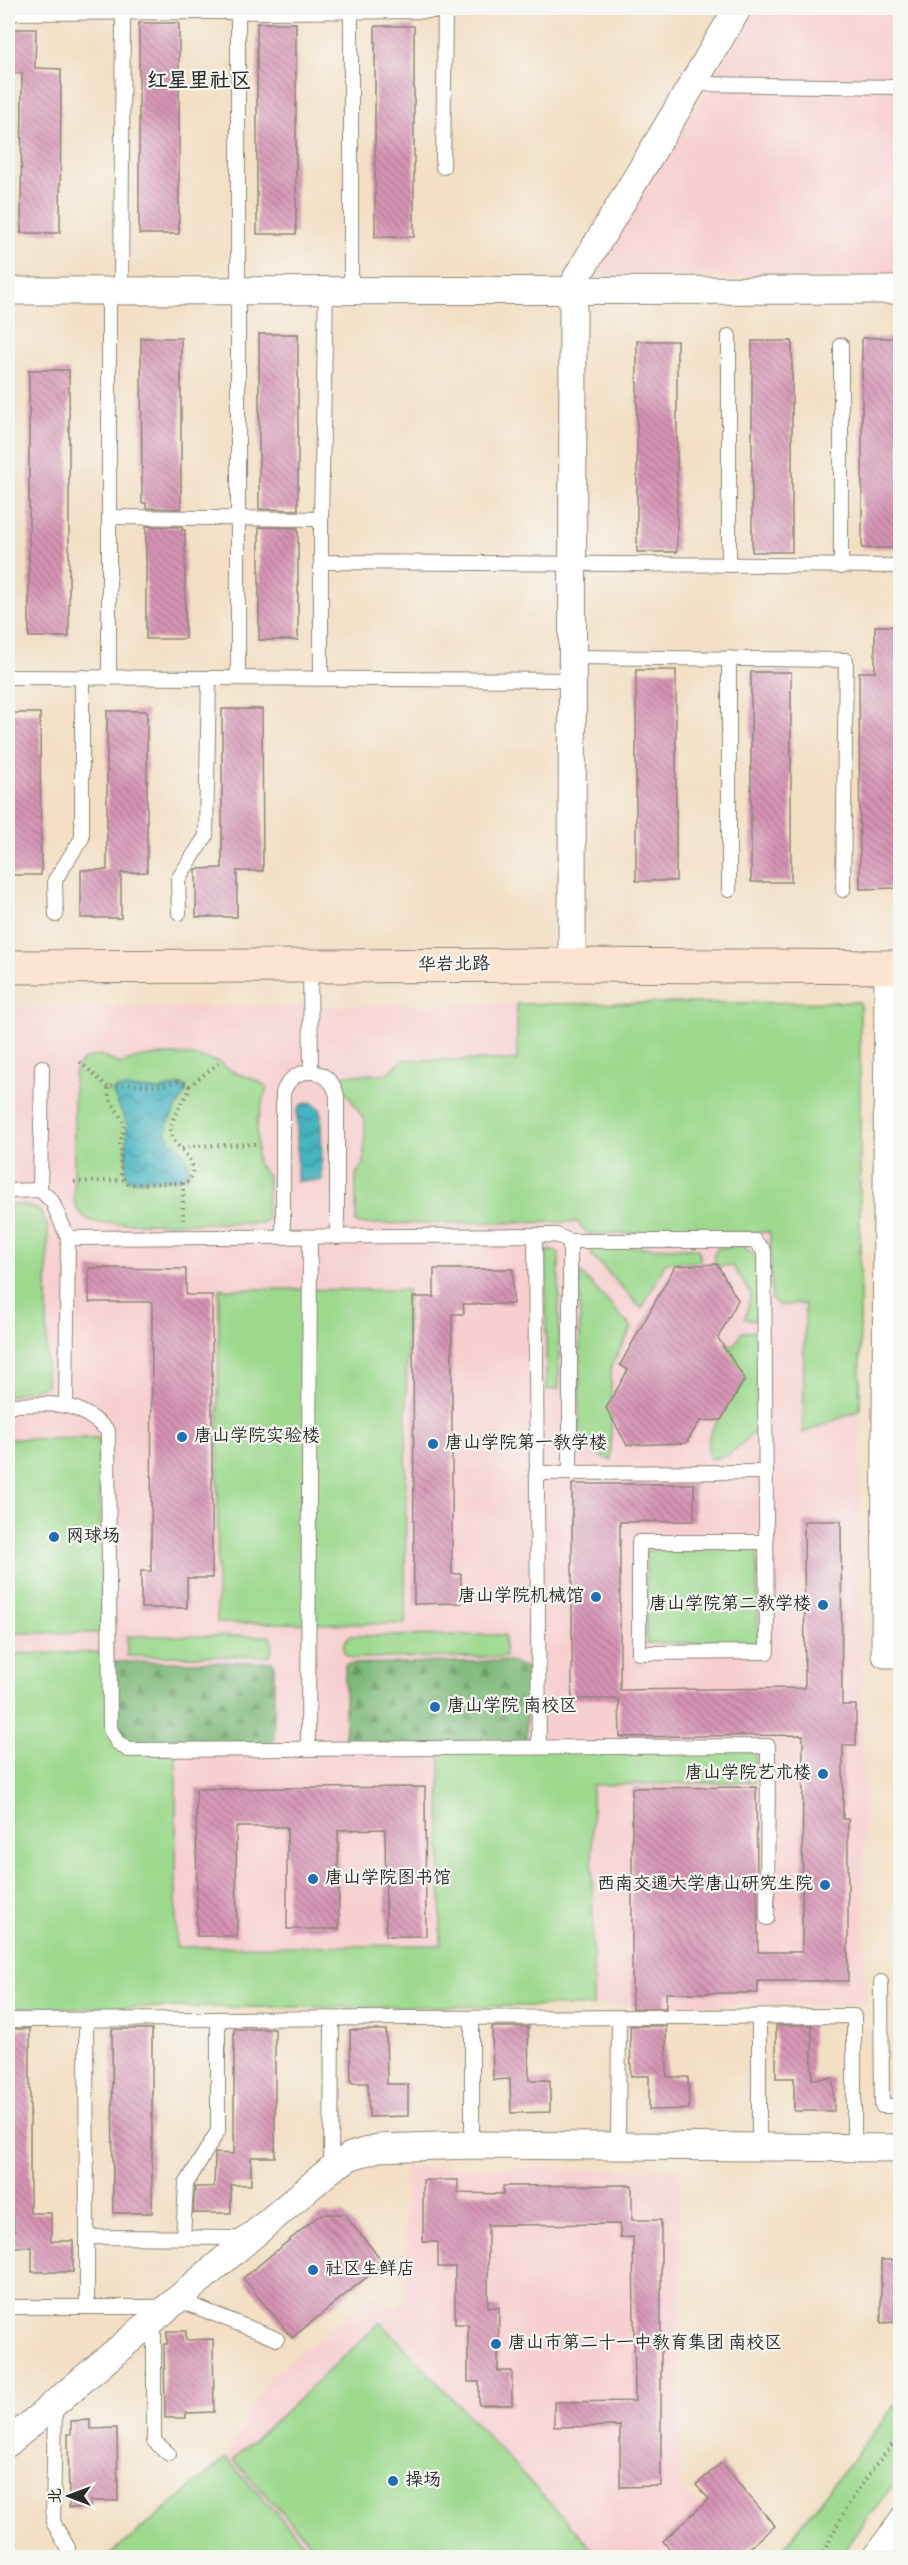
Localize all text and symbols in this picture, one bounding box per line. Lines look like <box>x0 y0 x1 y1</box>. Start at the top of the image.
district label: 红星里社区 <box>147 70 252 96</box>
street label: 华岩北路 <box>418 954 490 977</box>
place label: 唐山学院实验楼 <box>194 1426 320 1448</box>
marker: 唐山学院实验楼 <box>175 1430 189 1444</box>
place label: 唐山学院第一教学楼 <box>445 1433 607 1455</box>
marker: 唐山学院第一教学楼 <box>426 1437 440 1451</box>
place label: 网球场 <box>66 1526 120 1548</box>
marker: 网球场 <box>47 1530 61 1544</box>
place label: 唐山学院机械馆 <box>458 1586 584 1608</box>
marker: 唐山学院机械馆 <box>589 1590 603 1604</box>
place label: 唐山学院第二教学楼 <box>649 1594 811 1616</box>
marker: 唐山学院第二教学楼 <box>816 1598 830 1612</box>
place label: 唐山学院 南校区 <box>447 1696 577 1718</box>
marker: 唐山学院 南校区 <box>428 1700 442 1714</box>
place label: 唐山学院艺术楼 <box>685 1763 811 1785</box>
marker: 唐山学院艺术楼 <box>816 1767 830 1781</box>
place label: 唐山学院图书馆 <box>325 1868 451 1890</box>
marker: 唐山学院图书馆 <box>306 1872 320 1886</box>
place label: 西南交通大学唐山研究生院 <box>597 1874 813 1896</box>
marker: 西南交通大学唐山研究生院 <box>818 1878 832 1892</box>
place label: 社区生鲜店 <box>325 2259 415 2281</box>
marker: 社区生鲜店 <box>306 2263 320 2277</box>
place label: 唐山市第二十一中教育集团 南校区 <box>508 2333 782 2355</box>
marker: 唐山市第二十一中教育集团 南校区 <box>489 2337 503 2351</box>
north arrow <box>39 2466 99 2526</box>
place label: 操场 <box>405 2470 441 2492</box>
marker: 操场 <box>386 2474 400 2488</box>
text: 北 <box>47 2488 67 2504</box>

